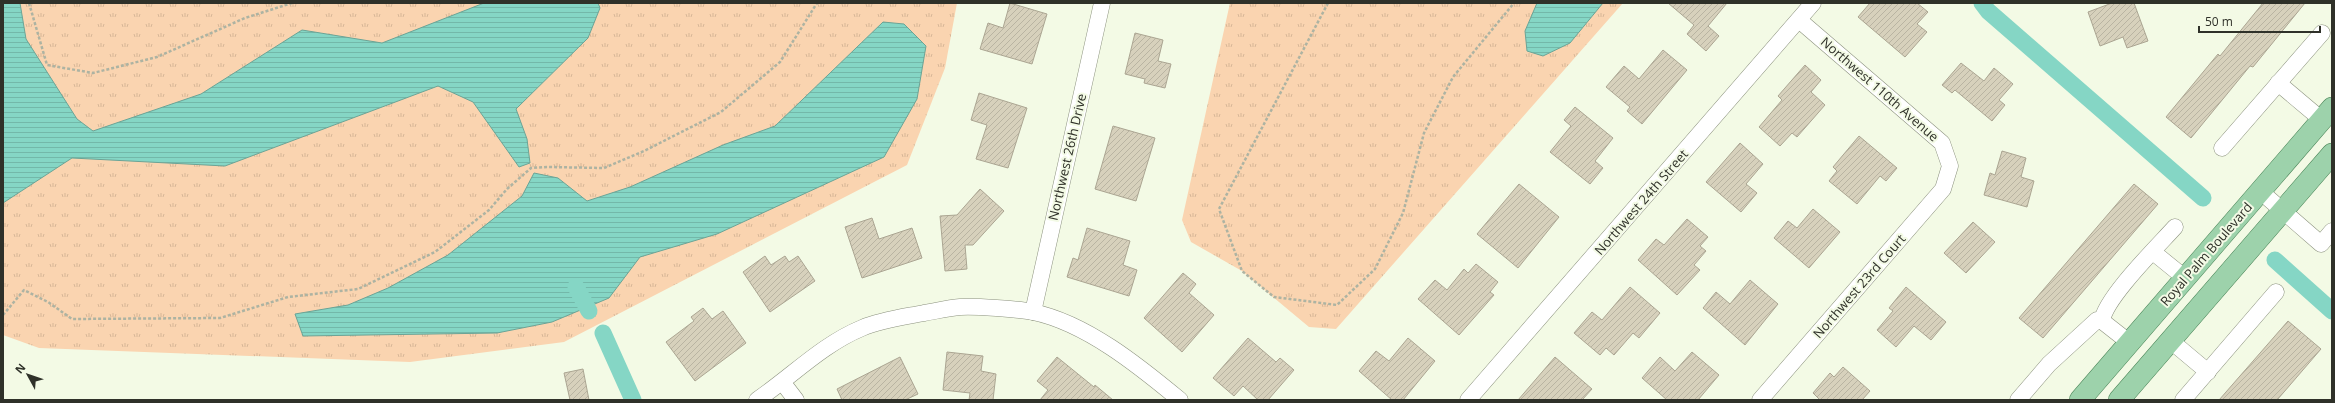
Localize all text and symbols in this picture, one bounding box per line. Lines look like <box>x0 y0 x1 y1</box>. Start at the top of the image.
scale bar <box>2199 8 2320 34</box>
text: 50 m <box>2205 13 2233 30</box>
street label: Northwest 110th Avenue <box>1817 33 1943 145</box>
street label: Northwest 26th Drive <box>1044 92 1090 222</box>
street label: Northwest 24th Street <box>1590 145 1692 259</box>
street label: Royal Palm Boulevard <box>2156 198 2256 310</box>
street label: Northwest 23rd Court <box>1809 230 1910 342</box>
north arrow <box>8 355 48 395</box>
text: N <box>11 360 29 377</box>

